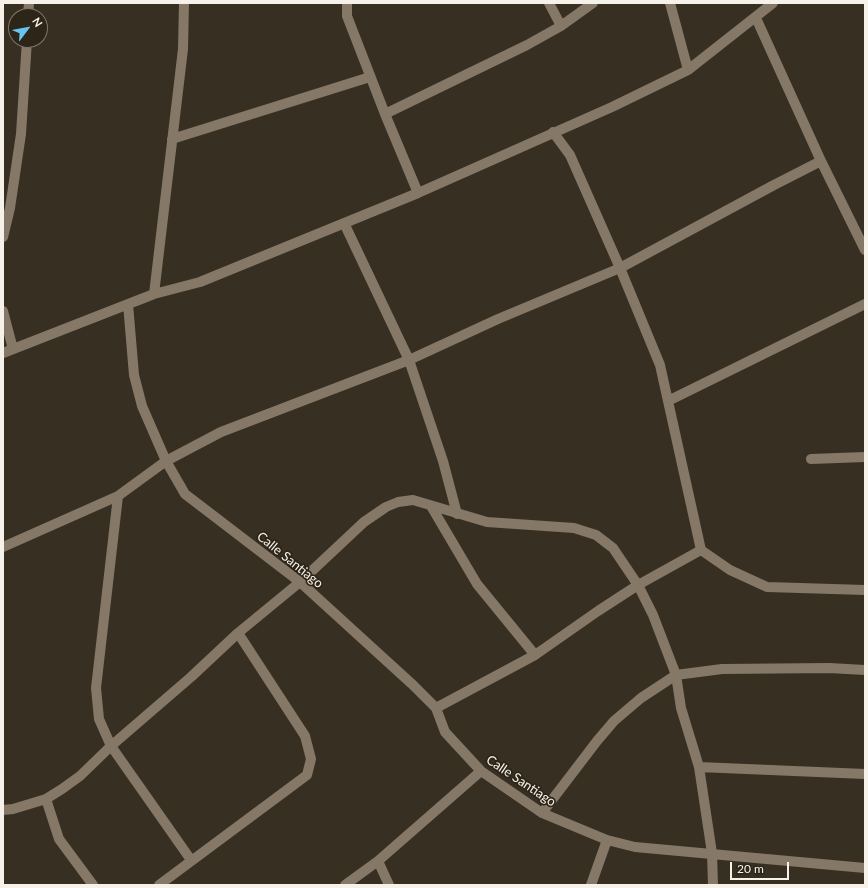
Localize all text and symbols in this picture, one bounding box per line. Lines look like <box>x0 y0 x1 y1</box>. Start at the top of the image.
north arrow <box>8 8 48 48</box>
text: N <box>30 15 46 29</box>
street label: Calle Santiago <box>254 529 326 591</box>
street label: Calle Santiago <box>483 752 559 810</box>
scale bar <box>732 854 791 880</box>
text: 20 m <box>737 861 764 876</box>

